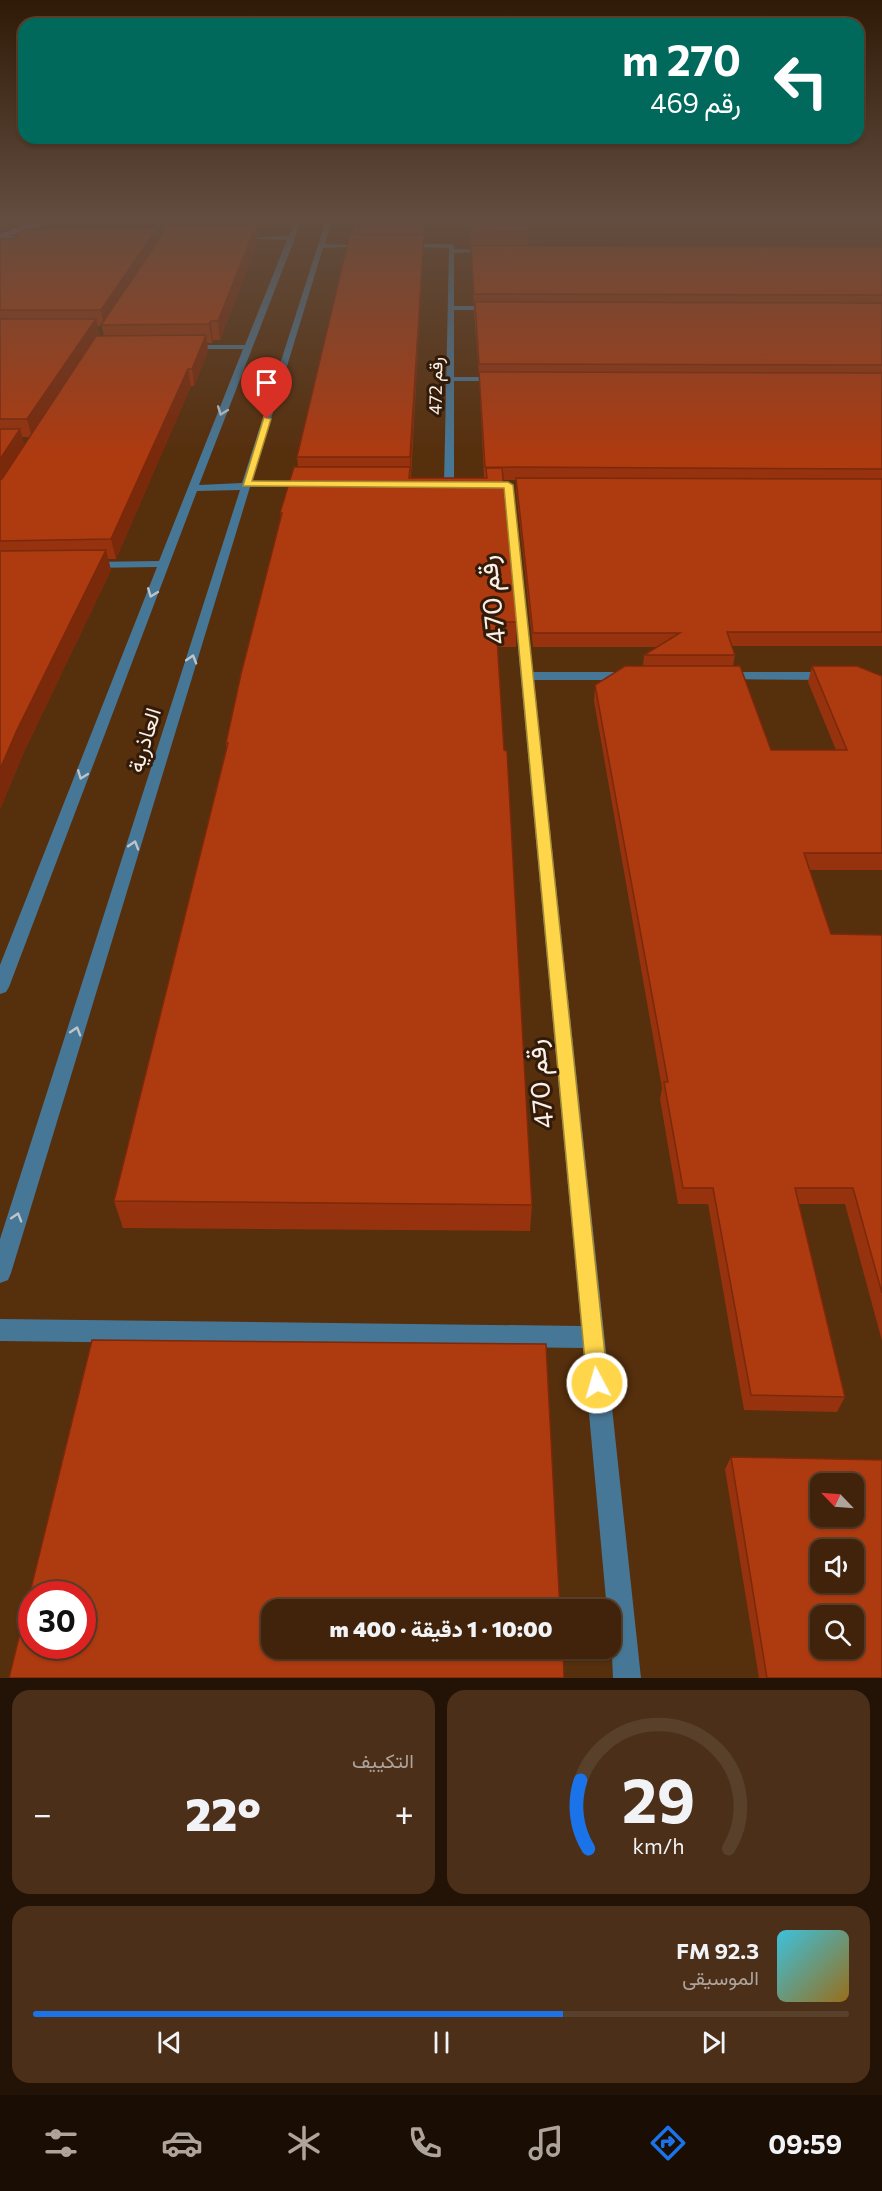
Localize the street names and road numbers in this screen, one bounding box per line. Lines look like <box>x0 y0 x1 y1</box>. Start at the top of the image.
street label: رقم 472 <box>423 357 449 415</box>
street label: رقم 470 <box>469 554 514 646</box>
street label: العاذرية <box>121 704 167 776</box>
street label: رقم 470 <box>517 1038 562 1130</box>

